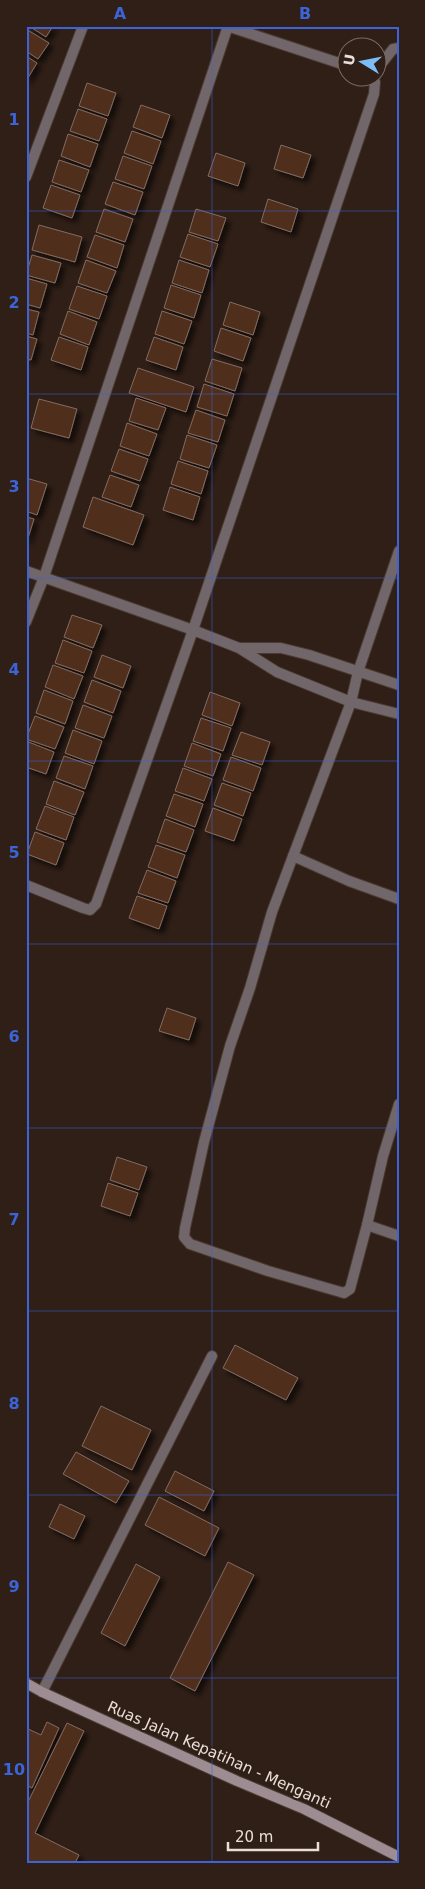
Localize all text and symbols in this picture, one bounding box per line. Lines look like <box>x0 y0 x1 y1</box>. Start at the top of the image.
text: A <box>114 4 127 23</box>
text: B <box>299 4 311 23</box>
north arrow <box>338 38 388 88</box>
text: U <box>340 53 358 67</box>
text: 1 <box>8 110 20 129</box>
text: 2 <box>8 293 20 312</box>
text: 3 <box>8 477 20 496</box>
text: 4 <box>8 660 20 679</box>
text: 5 <box>8 843 20 862</box>
text: 6 <box>8 1027 20 1046</box>
text: 7 <box>8 1210 20 1229</box>
text: 8 <box>8 1394 20 1413</box>
text: 9 <box>8 1577 20 1596</box>
street label: Ruas Jalan Kepatihan - Menganti <box>105 1697 333 1813</box>
text: 10 <box>3 1760 25 1779</box>
scale bar <box>228 1819 318 1851</box>
text: 20 m <box>235 1828 273 1846</box>

